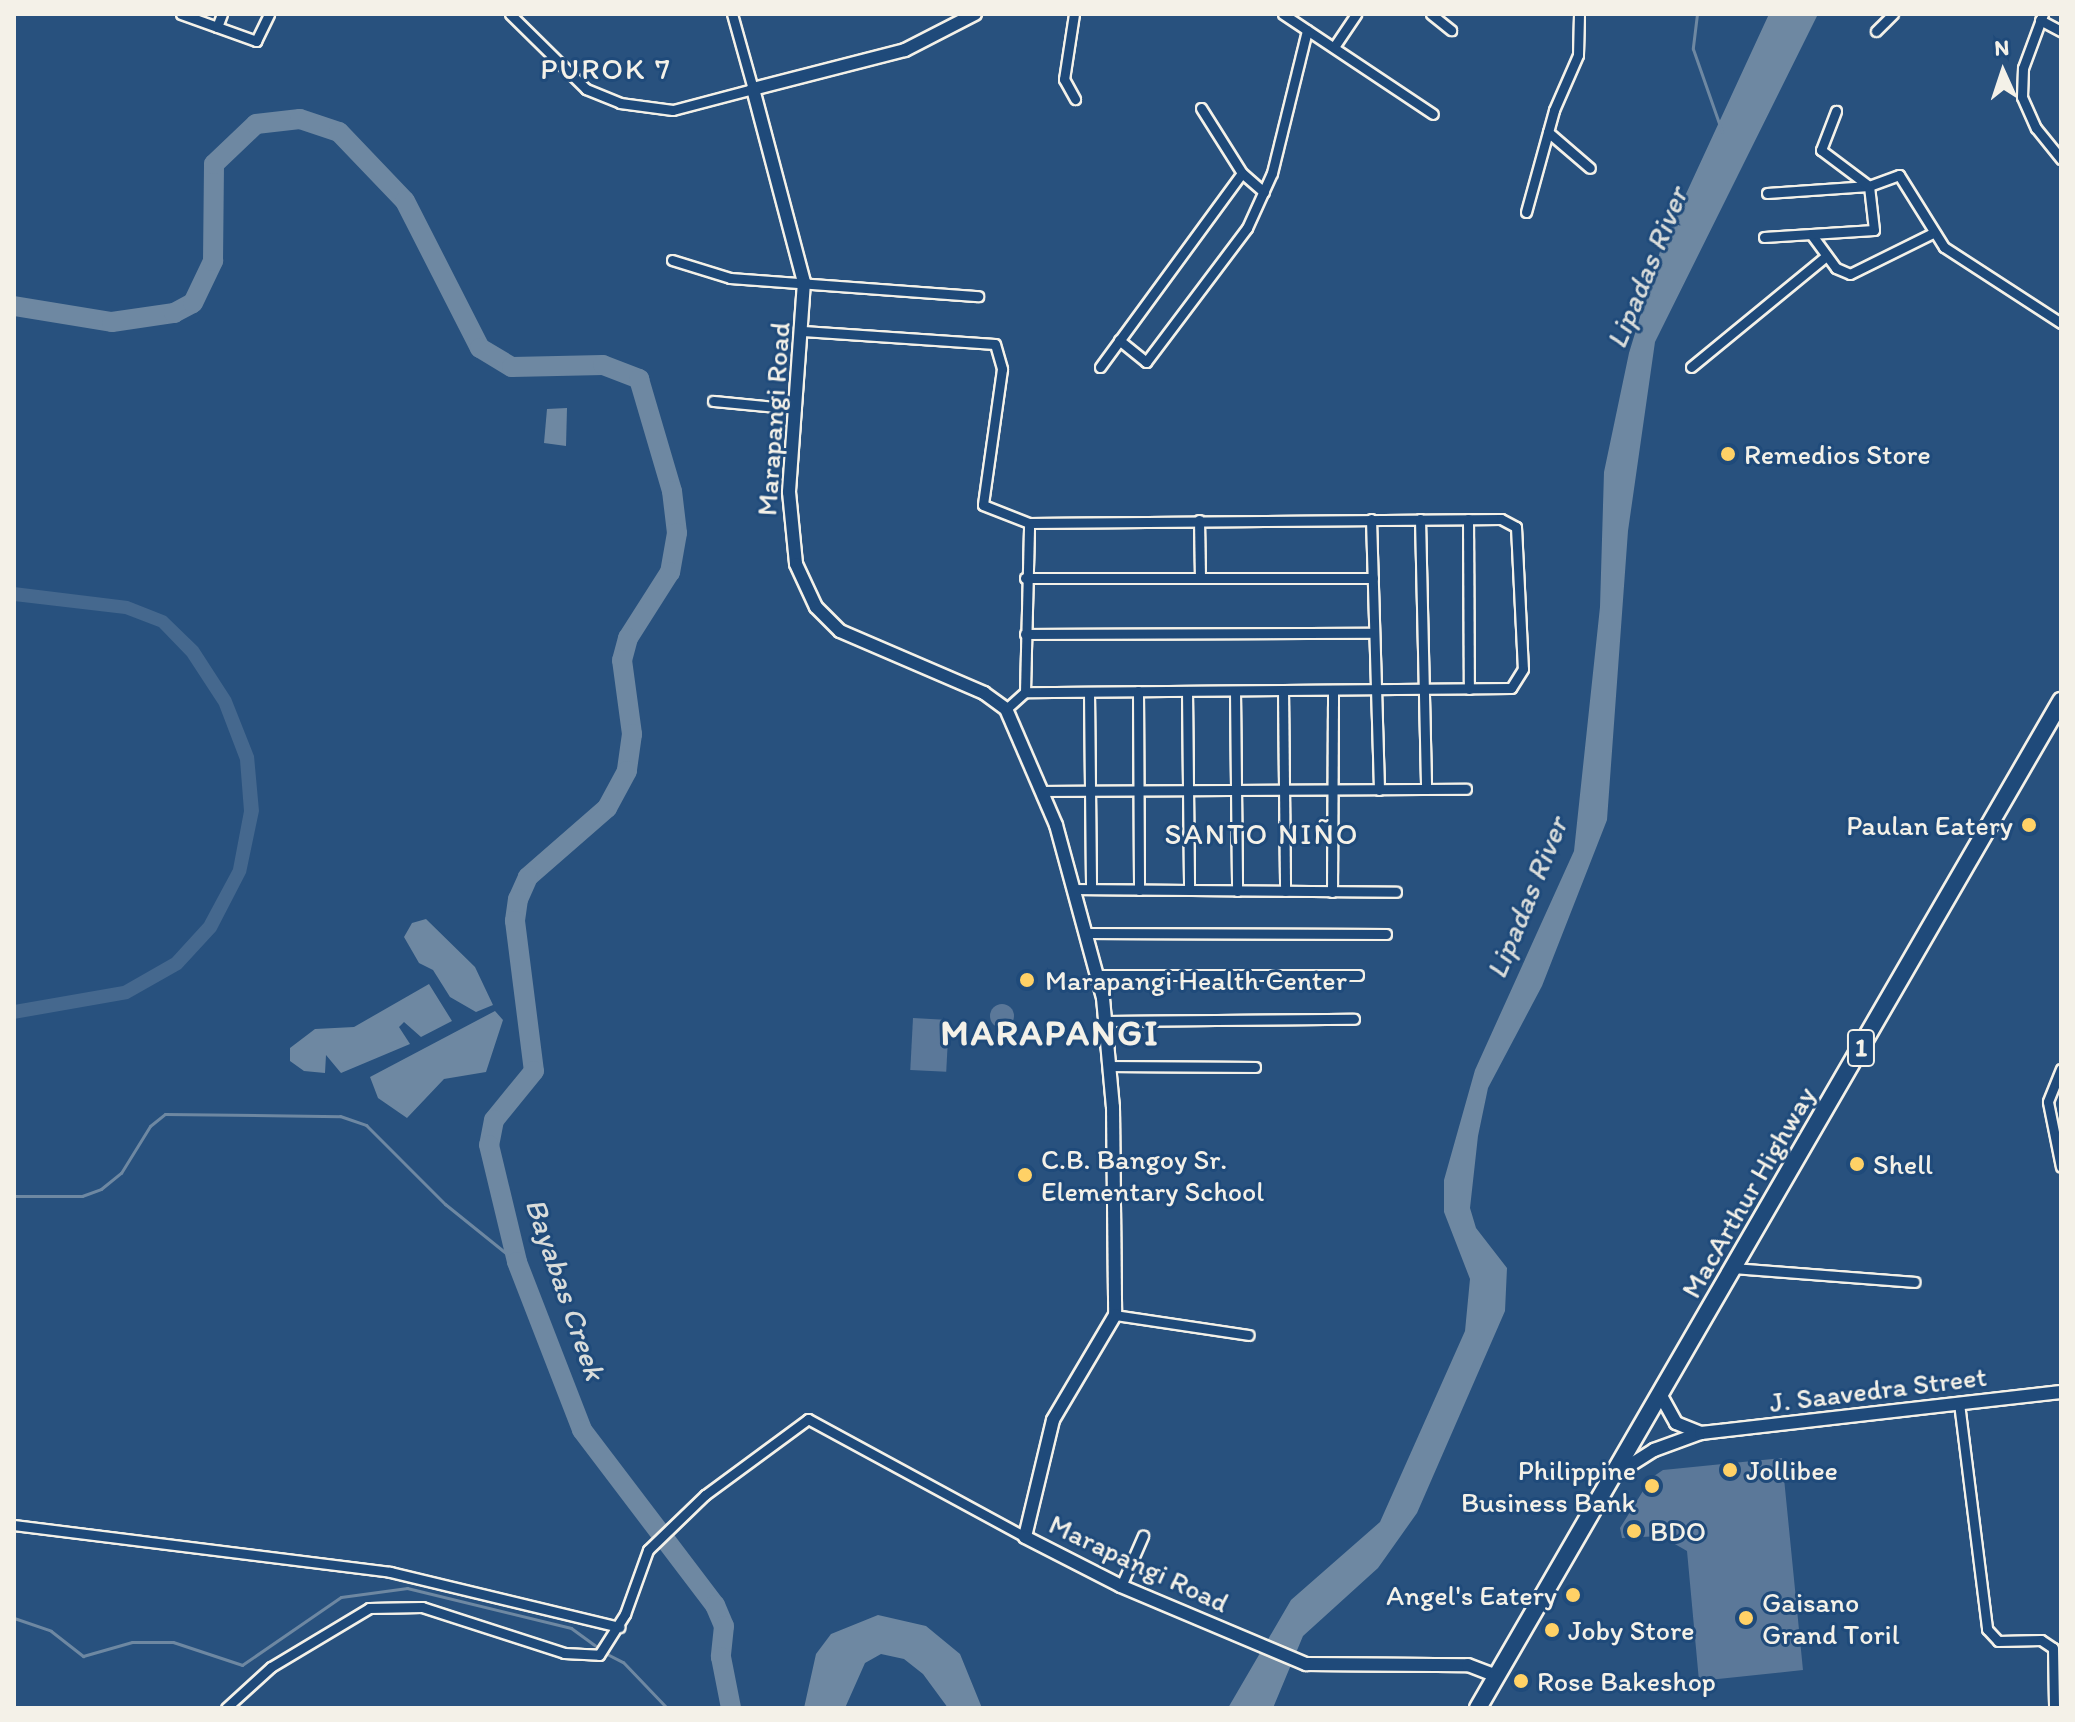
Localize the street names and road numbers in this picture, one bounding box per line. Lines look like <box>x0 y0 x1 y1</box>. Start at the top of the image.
street label: Marapangi Road <box>749 321 797 517</box>
road number: 1 <box>1845 1026 1877 1070</box>
street label: MacArthur Highway <box>1674 1081 1822 1303</box>
street label: J. Saavedra Street <box>1768 1359 1988 1419</box>
street label: Marapangi Road <box>1044 1507 1234 1619</box>

